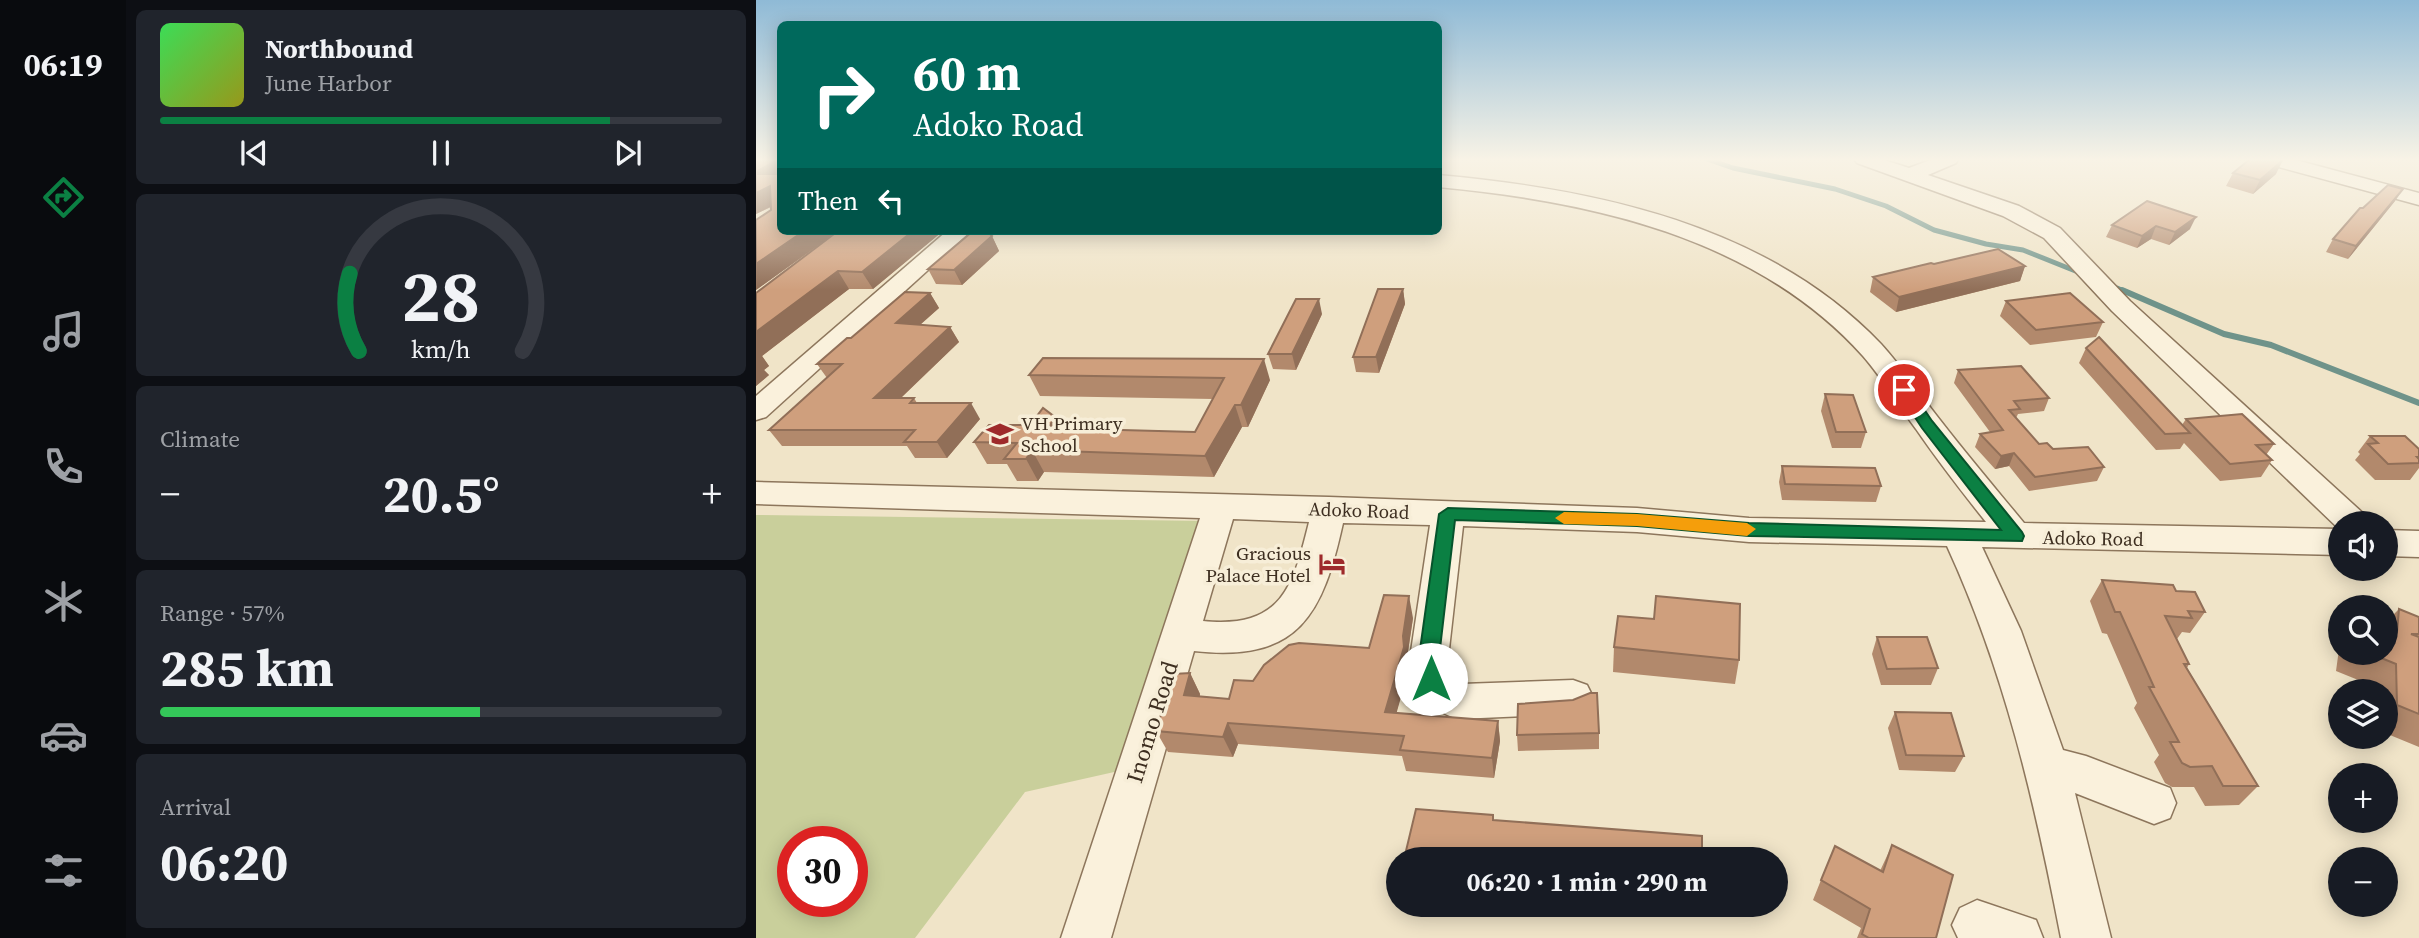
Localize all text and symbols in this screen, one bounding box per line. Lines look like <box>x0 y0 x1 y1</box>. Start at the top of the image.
text: Northbound <box>265 31 413 67</box>
text: 60 m <box>913 39 1021 106</box>
text: 06:19 <box>24 43 102 87</box>
icon: right <box>798 49 889 140</box>
text: June Harbor <box>265 67 392 99</box>
text: Adoko Road <box>913 103 1083 147</box>
icon: previous <box>235 134 273 172</box>
icon: pause <box>422 134 460 172</box>
icon: next <box>609 134 647 172</box>
icon: directions <box>39 173 88 222</box>
icon: left <box>872 182 910 220</box>
text: Then <box>798 183 858 219</box>
text: 28 <box>402 246 480 345</box>
icon: music <box>39 307 88 356</box>
text: km/h <box>411 332 471 366</box>
pin <box>1874 360 1934 420</box>
icon: arrive <box>1885 371 1923 409</box>
place label: VH Primary School <box>1021 410 1123 458</box>
school or university icon: VH Primary School <box>985 419 1015 449</box>
text: Climate <box>160 423 240 455</box>
icon: phone <box>39 442 88 491</box>
text: 20.5° <box>382 458 500 529</box>
text: − <box>160 468 180 520</box>
text: + <box>702 468 722 520</box>
street label: Adoko Road <box>1308 495 1410 525</box>
map controls <box>2328 511 2398 917</box>
button: sound <box>2328 511 2398 581</box>
street label: Adoko Road <box>2042 524 2144 552</box>
place label: Gracious Palace Hotel <box>1205 540 1311 588</box>
hotel icon: Gracious Palace Hotel <box>1317 549 1347 579</box>
icon: climate <box>39 577 88 626</box>
button: search <box>2328 595 2398 665</box>
text: Range · 57% <box>160 597 285 629</box>
text: 285 km <box>160 632 334 703</box>
position arrow <box>1394 642 1468 716</box>
street label: Inomo Road <box>1118 657 1186 787</box>
button: layers <box>2328 679 2398 749</box>
icon: car <box>39 711 88 760</box>
button: + <box>2328 763 2398 833</box>
text: Arrival <box>160 791 231 823</box>
text: 06:20 <box>160 826 288 897</box>
speed limit sign: 30 <box>777 826 868 917</box>
icon: filters <box>39 846 88 895</box>
button: − <box>2328 847 2398 917</box>
text: 06:20 · 1 min · 290 m <box>1467 864 1707 900</box>

